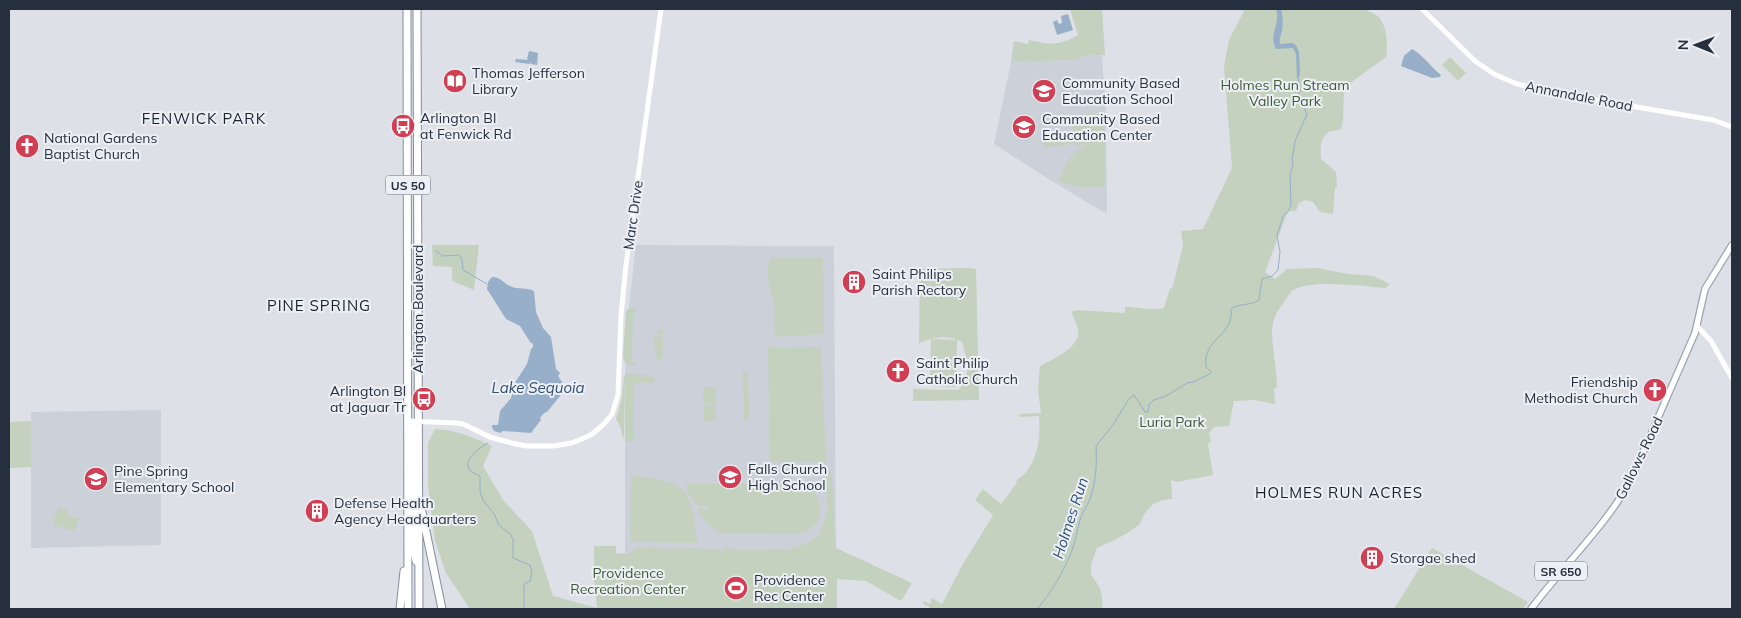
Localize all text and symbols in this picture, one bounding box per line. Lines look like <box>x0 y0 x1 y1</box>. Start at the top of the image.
north arrow <box>1671 20 1721 70</box>
text: N <box>1674 39 1692 50</box>
place label: Thomas Jefferson Library <box>472 64 585 98</box>
library icon: Thomas Jefferson Library <box>442 68 468 94</box>
place label: Community Based Education School <box>1062 74 1180 108</box>
park label: Holmes Run Stream Valley Park <box>1220 76 1350 110</box>
street label: Annandale Road <box>1524 77 1634 115</box>
school or university icon: Community Based Education School <box>1031 78 1057 104</box>
district label: FENWICK PARK <box>142 109 266 128</box>
place label: Arlington Bl at Fenwick Rd <box>420 109 512 143</box>
place label: Community Based Education Center <box>1042 110 1160 144</box>
bus stop icon: Arlington Bl at Fenwick Rd <box>390 113 416 139</box>
school or university icon: Community Based Education Center <box>1011 114 1037 140</box>
place label: National Gardens Baptist Church <box>44 129 158 163</box>
church icon: National Gardens Baptist Church <box>14 133 40 159</box>
road number: US 50 <box>386 176 430 194</box>
street label: Marc Drive <box>619 179 647 251</box>
street label: Arlington Boulevard <box>409 245 427 373</box>
place label: Saint Philips Parish Rectory <box>872 265 967 299</box>
building icon: Saint Philips Parish Rectory <box>841 269 867 295</box>
district label: PINE SPRING <box>267 296 371 315</box>
place label: Saint Philip Catholic Church <box>916 354 1018 388</box>
church icon: Saint Philip Catholic Church <box>885 358 911 384</box>
place label: Friendship Methodist Church <box>1524 373 1638 407</box>
church icon: Friendship Methodist Church <box>1642 377 1668 403</box>
water label: Lake Sequoia <box>491 378 585 397</box>
place label: Arlington Bl at Jaguar Tr <box>330 382 407 416</box>
bus stop icon: Arlington Bl at Jaguar Tr <box>411 386 437 412</box>
park label: Luria Park <box>1139 413 1206 431</box>
street label: Gallows Road <box>1611 414 1667 502</box>
place label: Falls Church High School <box>748 460 827 494</box>
place label: Pine Spring Elementary School <box>114 462 234 496</box>
school or university icon: Falls Church High School <box>717 464 743 490</box>
school or university icon: Pine Spring Elementary School <box>83 466 109 492</box>
water label: Holmes Run <box>1048 475 1092 561</box>
district label: HOLMES RUN ACRES <box>1255 483 1423 502</box>
place label: Defense Health Agency Headquarters <box>334 494 476 528</box>
building icon: Defense Health Agency Headquarters <box>304 498 330 524</box>
building icon: Storgae shed <box>1359 545 1385 571</box>
place label: Storgae shed <box>1390 549 1476 567</box>
road number: SR 650 <box>1535 562 1587 580</box>
park label: Providence Recreation Center <box>570 564 687 598</box>
place label: Providence Rec Center <box>754 571 825 605</box>
sports icon: Providence Rec Center <box>723 575 749 601</box>

